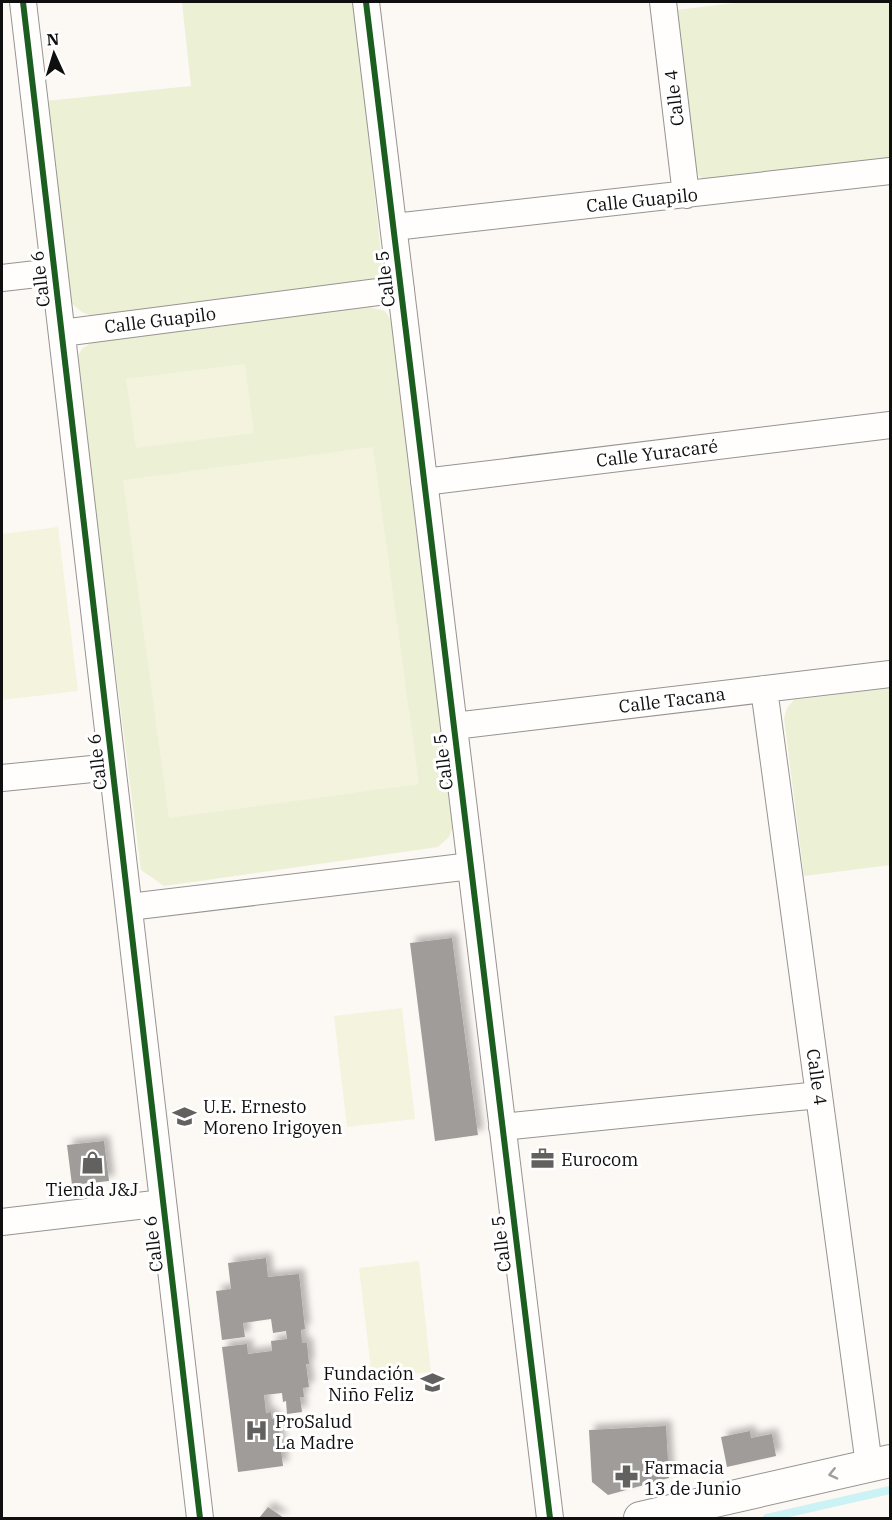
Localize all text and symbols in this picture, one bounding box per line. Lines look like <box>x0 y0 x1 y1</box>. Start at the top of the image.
north arrow <box>24 24 84 84</box>
text: N <box>46 29 60 49</box>
street label: Calle 4 <box>659 68 689 128</box>
street label: Calle Guapilo <box>585 183 699 217</box>
street label: Calle 6 <box>25 249 55 309</box>
street label: Calle 5 <box>370 249 400 309</box>
street label: Calle Guapilo <box>103 302 217 338</box>
street label: Calle Yuracaré <box>595 434 719 472</box>
street label: Calle Tacana <box>617 682 727 718</box>
street label: Calle 6 <box>82 732 112 792</box>
street label: Calle 5 <box>428 732 458 792</box>
street label: Calle 4 <box>802 1047 832 1107</box>
place label: U.E. Ernesto Moreno Irigoyen <box>203 1095 343 1139</box>
school or university icon: U.E. Ernesto Moreno Irigoyen <box>172 1103 198 1129</box>
office icon: Eurocom <box>530 1146 556 1172</box>
place label: Eurocom <box>561 1148 638 1171</box>
shop icon: Tienda J&J <box>79 1150 105 1176</box>
place label: Tienda J&J <box>46 1178 138 1201</box>
street label: Calle 6 <box>138 1214 168 1274</box>
street label: Calle 5 <box>486 1214 516 1274</box>
place label: Fundación Niño Feliz <box>323 1362 414 1406</box>
school or university icon: Fundación Niño Feliz <box>419 1370 445 1396</box>
place label: ProSalud La Madre <box>275 1410 354 1454</box>
hospital icon: ProSalud La Madre <box>244 1418 270 1444</box>
place label: Farmacia 13 de Junio <box>644 1456 741 1500</box>
pharmacy icon: Farmacia 13 de Junio <box>613 1464 639 1490</box>
one-way arrow <box>829 1466 839 1479</box>

